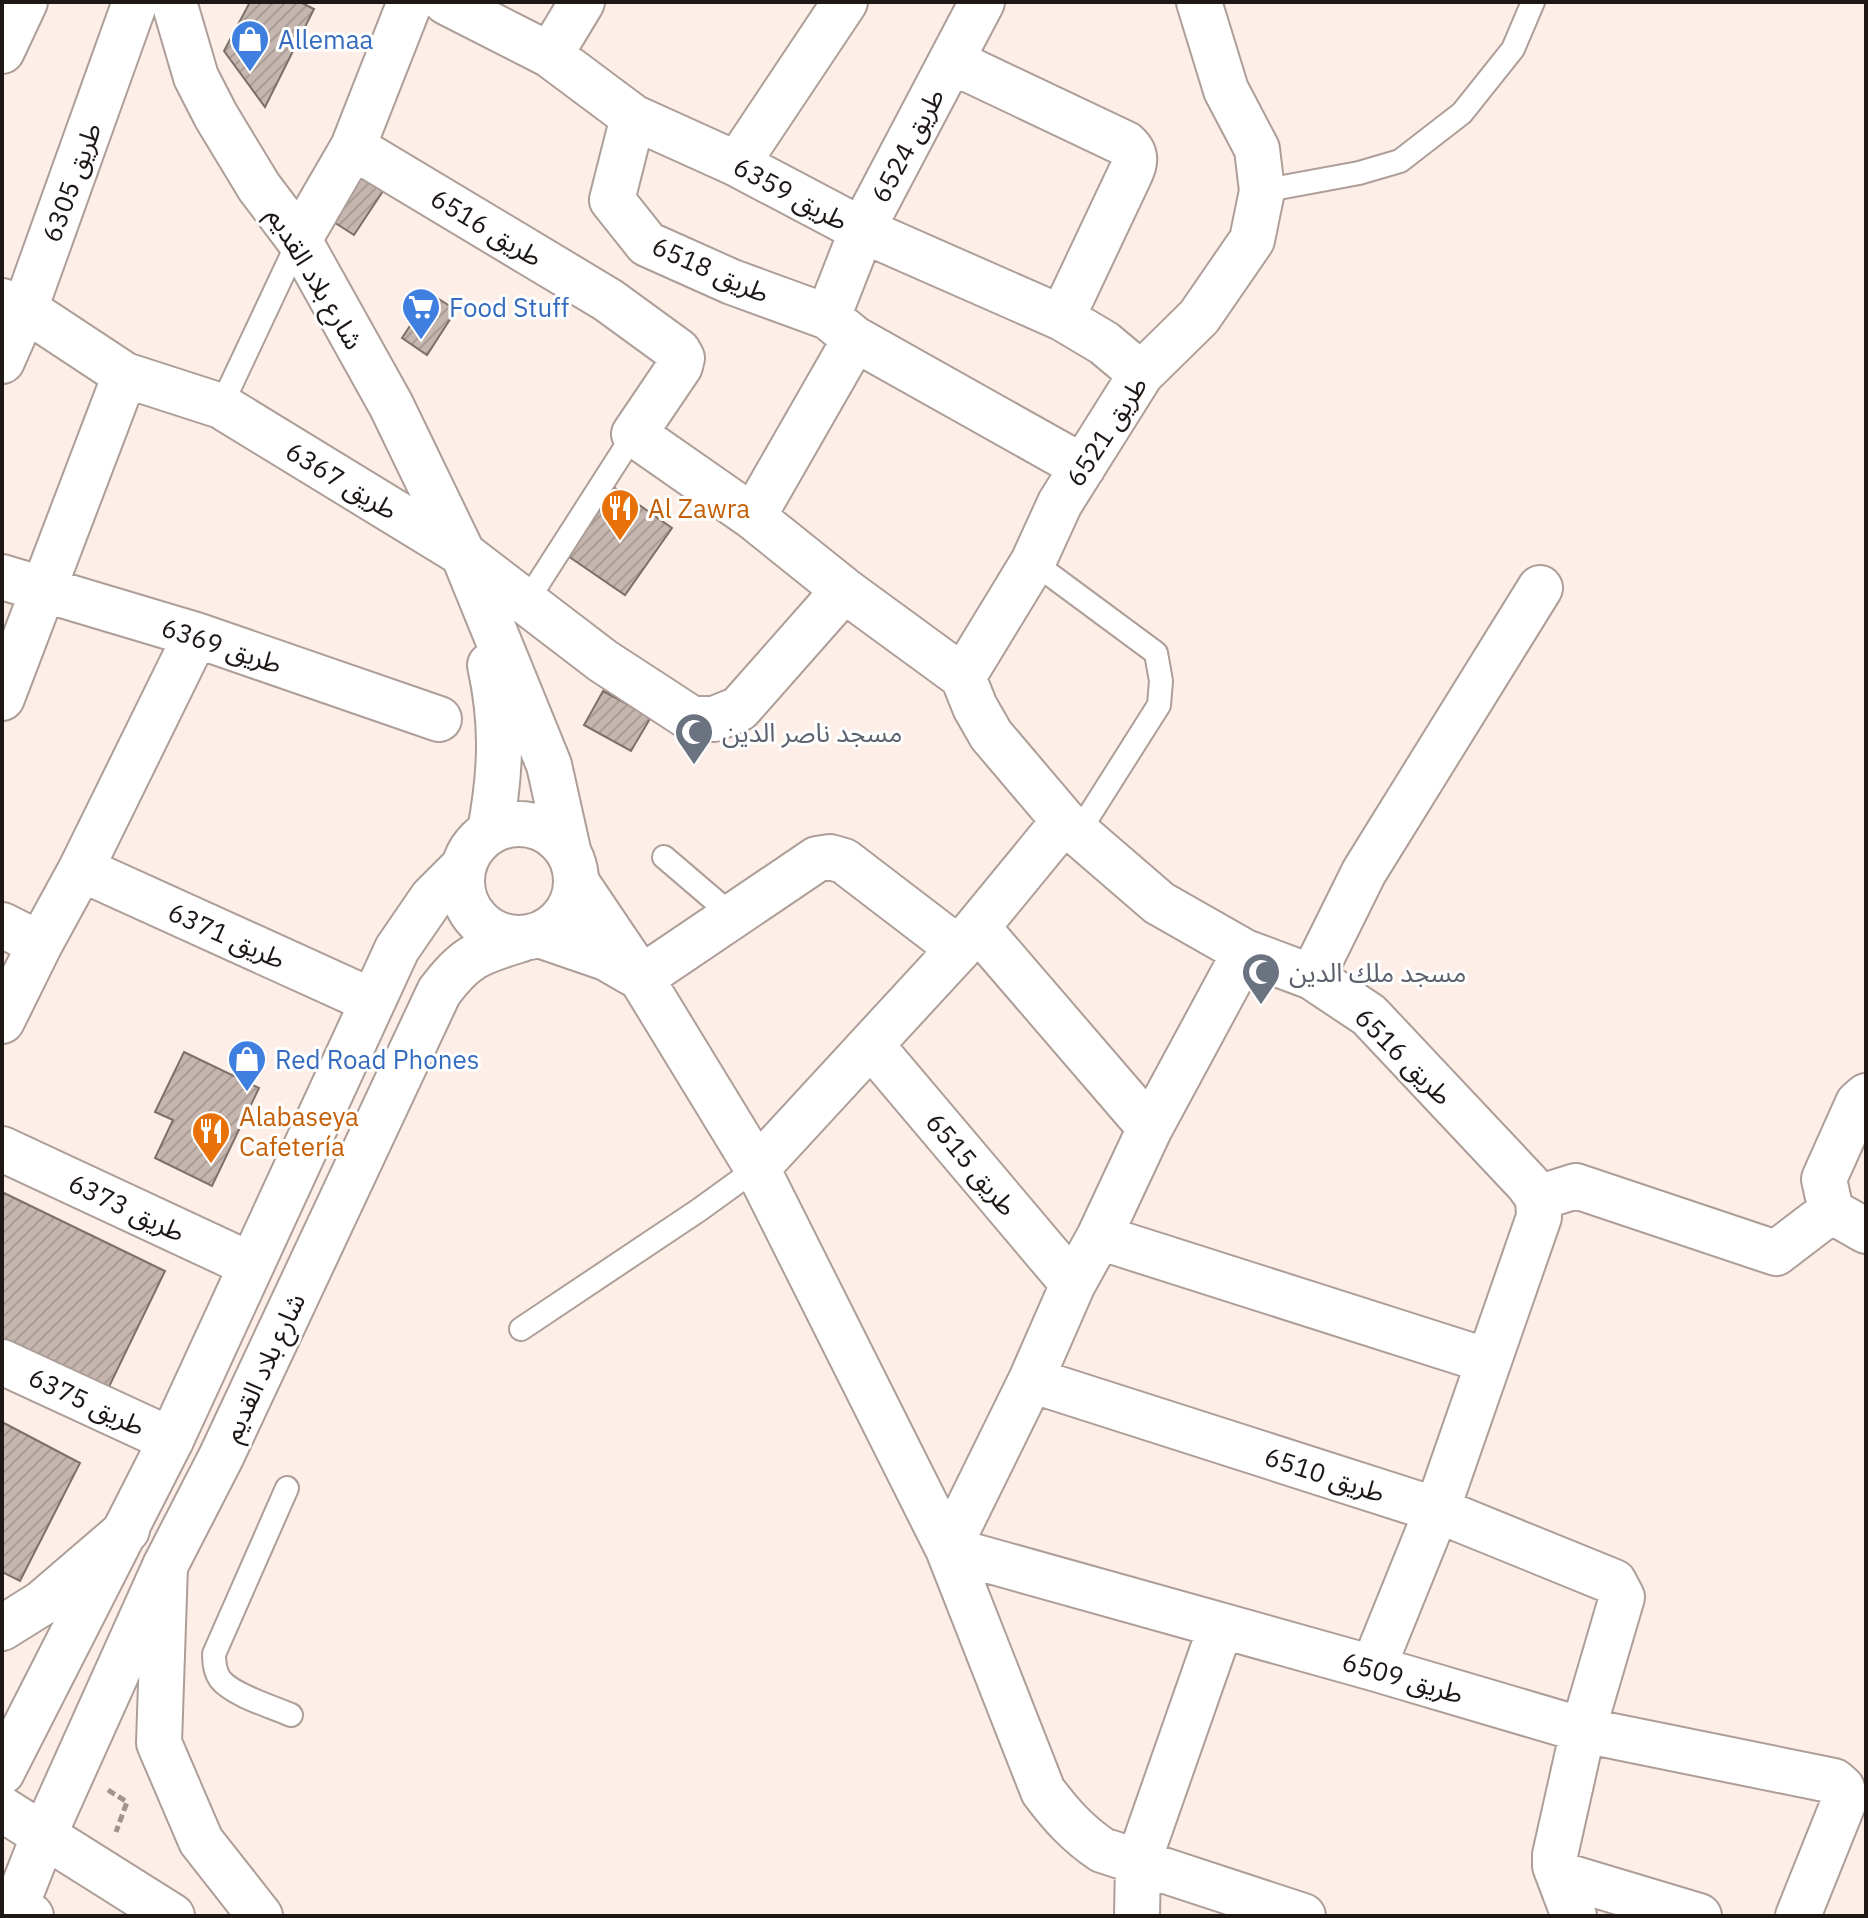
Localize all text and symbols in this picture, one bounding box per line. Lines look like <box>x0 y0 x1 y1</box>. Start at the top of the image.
shop icon: Allemaa <box>229 18 271 73</box>
place label: Allemaa <box>278 22 374 56</box>
street label: طريق 6524 <box>863 82 951 208</box>
street label: طريق 6305 <box>34 118 108 246</box>
street label: طريق 6359 <box>728 149 854 237</box>
street label: طريق 6516 <box>425 180 549 274</box>
street label: شارع بلاد القديم <box>257 201 372 357</box>
street label: طريق 6518 <box>647 228 775 310</box>
supermarket icon: Food Stuff <box>400 286 442 341</box>
place label: Food Stuff <box>449 290 569 324</box>
street label: طريق 6521 <box>1058 370 1154 492</box>
street label: طريق 6367 <box>280 433 404 527</box>
restaurant icon: Al Zawra <box>599 487 641 542</box>
place label: Al Zawra <box>648 491 750 525</box>
street label: طريق 6369 <box>158 610 286 680</box>
mosque icon: مسجد ناصر الدين <box>673 711 715 766</box>
place label: مسجد ناصر الدين <box>722 715 902 749</box>
street label: طريق 6371 <box>163 894 291 976</box>
mosque icon: مسجد ملك الدين <box>1240 951 1282 1006</box>
place label: مسجد ملك الدين <box>1289 955 1466 989</box>
street label: طريق 6516 <box>1348 1000 1460 1112</box>
shop icon: Red Road Phones <box>226 1038 268 1093</box>
place label: Red Road Phones <box>275 1042 479 1076</box>
place label: Alabaseya Cafetería <box>239 1099 359 1163</box>
street label: طريق 6515 <box>919 1105 1025 1223</box>
restaurant icon: Alabaseya Cafetería <box>190 1110 232 1165</box>
street label: طريق 6373 <box>63 1165 191 1249</box>
street label: شارع بلاد القديم <box>214 1287 316 1448</box>
street label: طريق 6375 <box>23 1359 151 1443</box>
street label: طريق 6510 <box>1261 1439 1389 1509</box>
street label: طريق 6509 <box>1338 1644 1468 1710</box>

